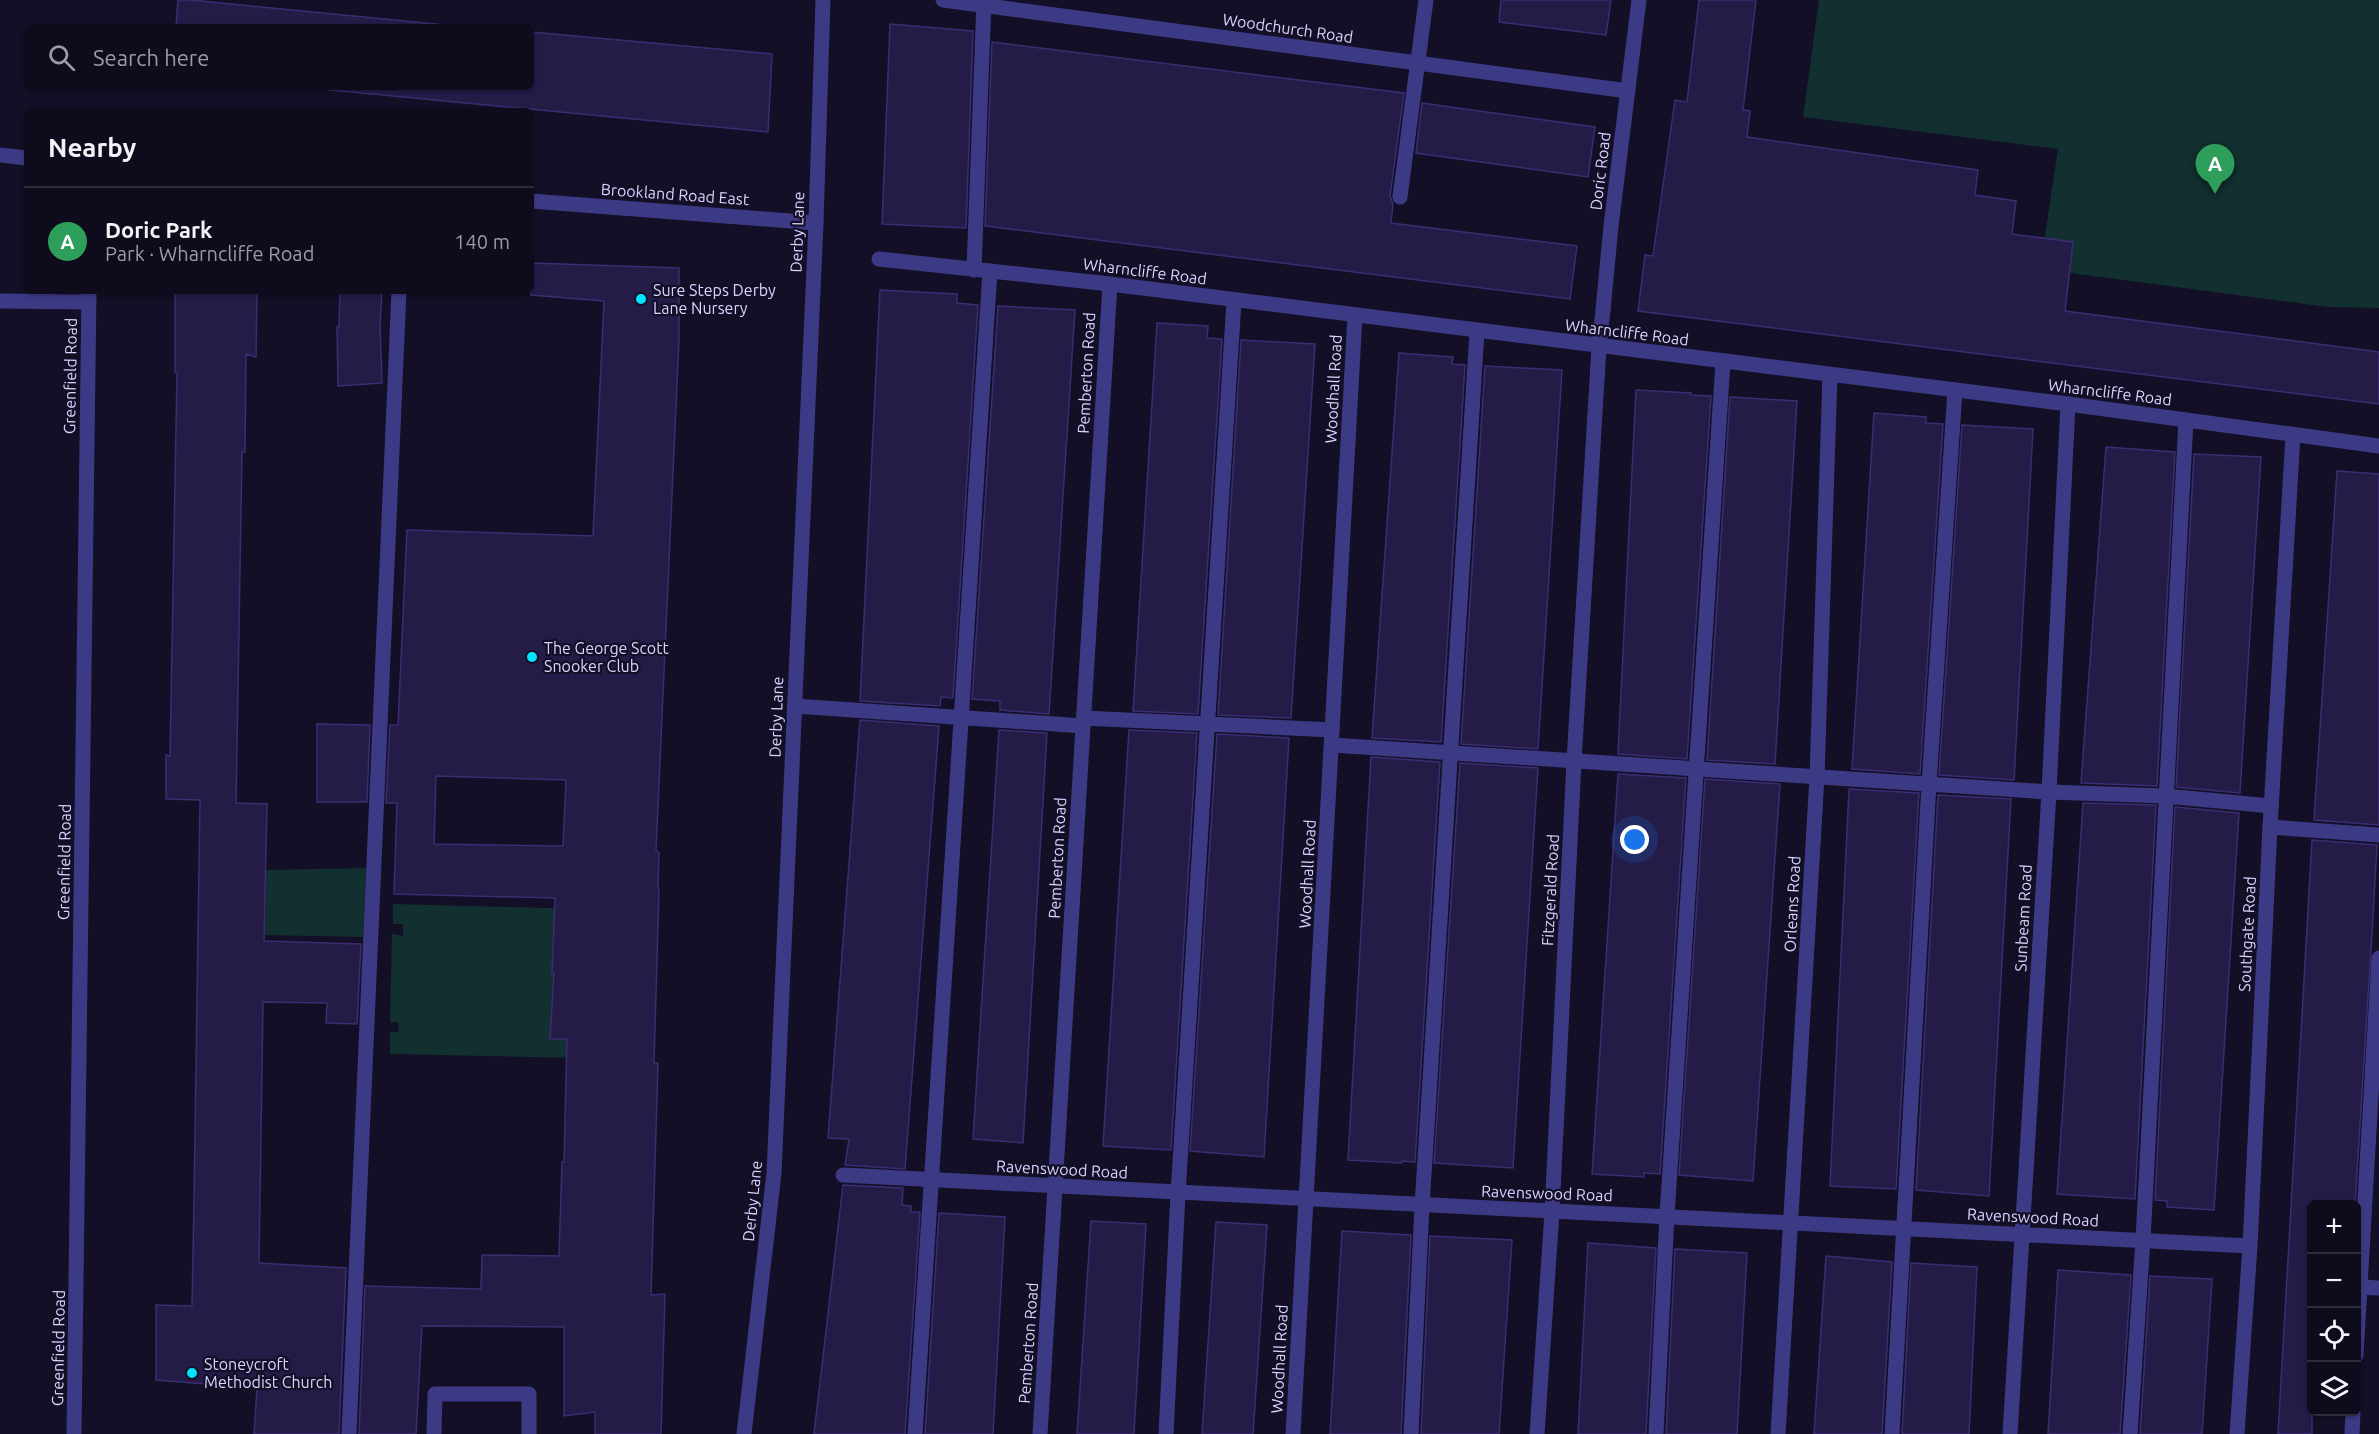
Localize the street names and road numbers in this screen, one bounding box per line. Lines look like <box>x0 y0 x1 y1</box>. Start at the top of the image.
street label: Woodchurch Road <box>1222 10 1354 46</box>
street label: Doric Road <box>1586 131 1614 211</box>
street label: Brookland Road East <box>600 180 750 208</box>
street label: Derby Lane <box>787 191 807 273</box>
street label: Wharncliffe Road <box>1082 254 1208 288</box>
street label: Pemberton Road <box>1074 312 1098 434</box>
street label: Wharncliffe Road <box>1564 315 1690 349</box>
street label: Greenfield Road <box>60 318 80 434</box>
street label: Woodhall Road <box>1321 334 1345 444</box>
street label: Wharncliffe Road <box>2047 375 2173 409</box>
street label: Derby Lane <box>766 676 786 758</box>
street label: Pemberton Road <box>1045 797 1069 919</box>
street label: Greenfield Road <box>54 804 74 920</box>
street label: Woodhall Road <box>1295 819 1319 929</box>
street label: Fitzgerald Road <box>1538 834 1562 946</box>
street label: Orleans Road <box>1780 855 1804 953</box>
street label: Sunbeam Road <box>2011 864 2035 972</box>
street label: Southgate Road <box>2235 876 2259 992</box>
street label: Ravenswood Road <box>996 1157 1128 1181</box>
street label: Derby Lane <box>739 1160 765 1242</box>
street label: Ravenswood Road <box>1481 1182 1613 1204</box>
street label: Ravenswood Road <box>1967 1205 2099 1229</box>
street label: Pemberton Road <box>1015 1282 1041 1404</box>
street label: Greenfield Road <box>48 1290 68 1406</box>
street label: Woodhall Road <box>1267 1304 1291 1414</box>

